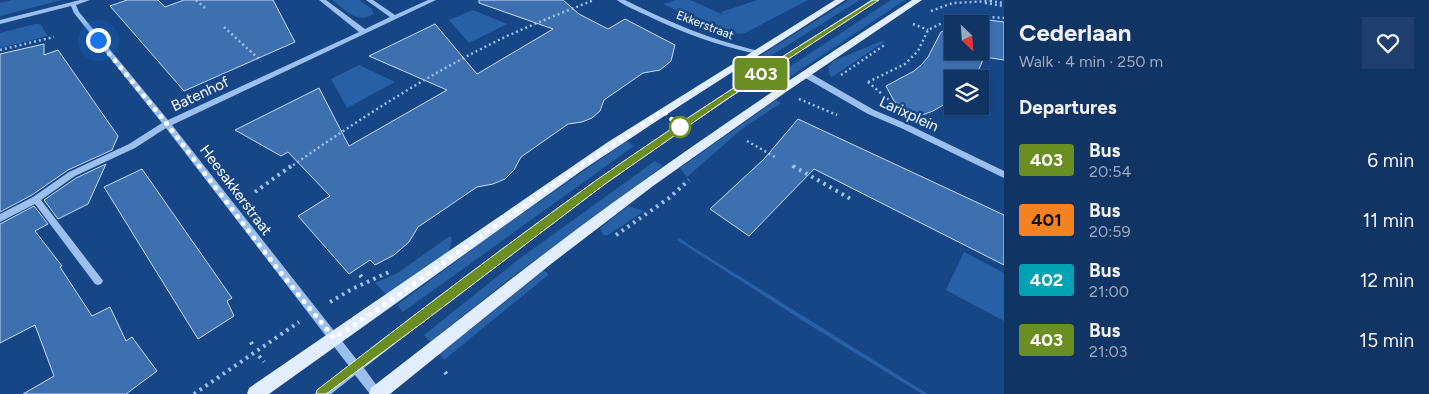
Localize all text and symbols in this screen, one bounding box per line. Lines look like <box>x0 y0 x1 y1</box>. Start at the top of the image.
street label: Ekkerstraat <box>674 8 736 42</box>
north arrow <box>944 15 989 60</box>
map controls <box>944 15 989 115</box>
button: heart <box>1362 17 1414 69</box>
text: Cederlaan <box>1019 18 1132 47</box>
your location <box>86 28 111 53</box>
text: Walk · 4 min · 250 m <box>1019 52 1163 71</box>
line badge: 403 <box>732 58 790 90</box>
text: 403 <box>744 63 778 85</box>
button: layers <box>944 70 989 115</box>
street label: Batenhof <box>168 73 232 115</box>
street label: Larixplein <box>876 92 942 136</box>
text: Departures <box>1019 96 1117 119</box>
unlabelled marker <box>669 116 691 138</box>
text: Bus <box>1089 139 1120 162</box>
street label: Heesakkerstraat <box>196 141 276 239</box>
text: 403 <box>1030 149 1063 171</box>
text: 6 min <box>1367 149 1414 172</box>
text: 20:54 <box>1089 162 1131 181</box>
text: Bus <box>1089 199 1120 222</box>
text: 401 <box>1031 209 1062 231</box>
text: 11 min <box>1362 209 1414 232</box>
text: 20:59 <box>1089 222 1131 241</box>
text: Bus <box>1089 259 1120 282</box>
text: 402 <box>1030 269 1063 291</box>
text: 12 min <box>1360 269 1414 292</box>
text: 21:00 <box>1089 282 1129 301</box>
text: Bus <box>1089 319 1120 342</box>
text: 403 <box>1030 329 1063 351</box>
text: 15 min <box>1359 329 1414 352</box>
text: 21:03 <box>1089 342 1128 361</box>

